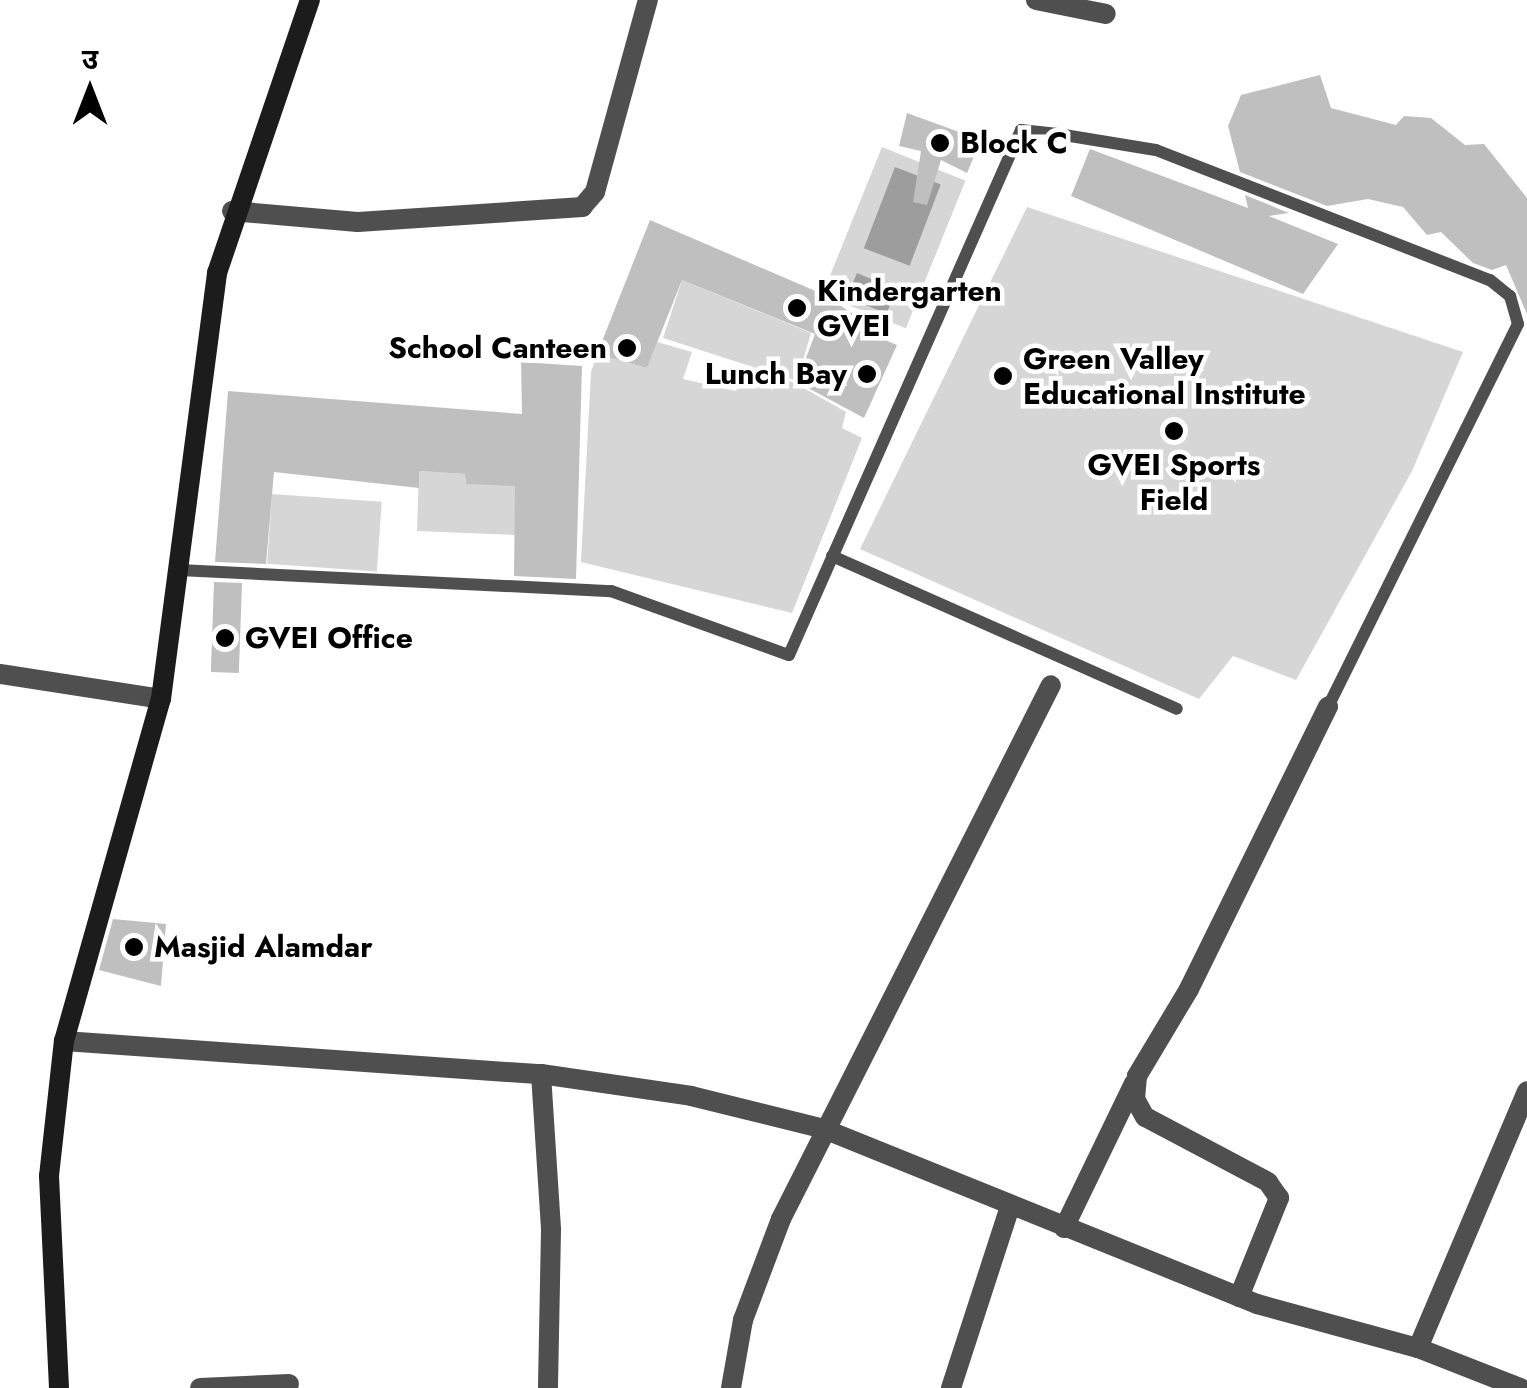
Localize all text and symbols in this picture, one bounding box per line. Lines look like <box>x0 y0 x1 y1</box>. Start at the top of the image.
text: उ <box>82 39 98 80</box>
north arrow <box>40 40 140 140</box>
place label: Block C <box>960 125 1068 161</box>
marker: Block C <box>929 132 951 154</box>
place label: Kindergarten GVEI <box>817 273 1002 344</box>
marker: Kindergarten GVEI <box>786 297 808 319</box>
place label: School Canteen <box>388 330 607 366</box>
marker: School Canteen <box>616 337 638 359</box>
place label: Green Valley Educational Institute <box>1023 341 1306 412</box>
place label: Lunch Bay <box>705 356 847 392</box>
marker: Lunch Bay <box>856 363 878 385</box>
marker: Green Valley Educational Institute <box>992 365 1014 387</box>
marker: GVEI Sports Field <box>1163 420 1185 442</box>
place label: GVEI Sports Field <box>1088 447 1260 518</box>
place label: GVEI Office <box>245 620 413 656</box>
marker: GVEI Office <box>214 627 236 649</box>
place label: Masjid Alamdar <box>154 929 372 965</box>
marker: Masjid Alamdar <box>123 936 145 958</box>

